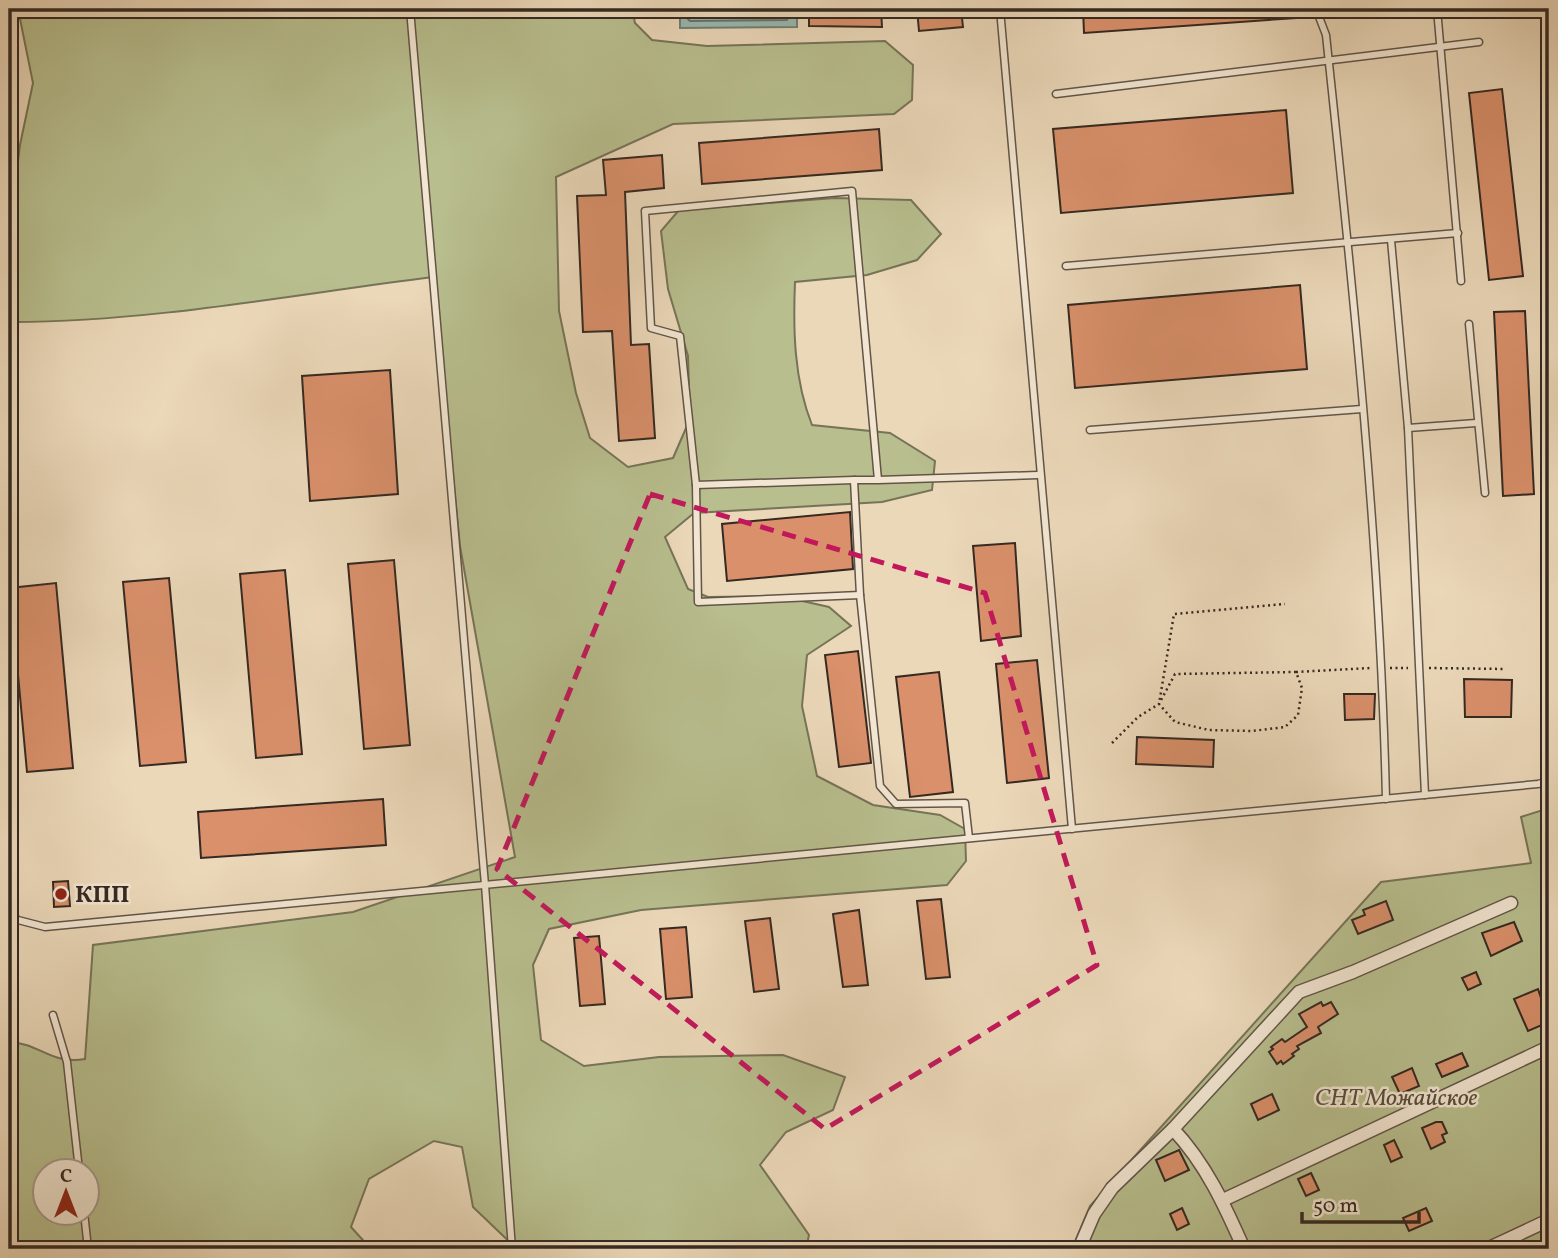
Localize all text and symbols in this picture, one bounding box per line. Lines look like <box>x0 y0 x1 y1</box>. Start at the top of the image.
place label: КПП <box>75 879 129 913</box>
marker: КПП <box>53 886 69 902</box>
park label: СНТ Можайское <box>1315 1082 1478 1116</box>
north arrow <box>32 1156 102 1226</box>
text: С <box>60 1164 72 1190</box>
scale bar <box>1302 1181 1420 1225</box>
text: 50 m <box>1313 1192 1358 1221</box>

